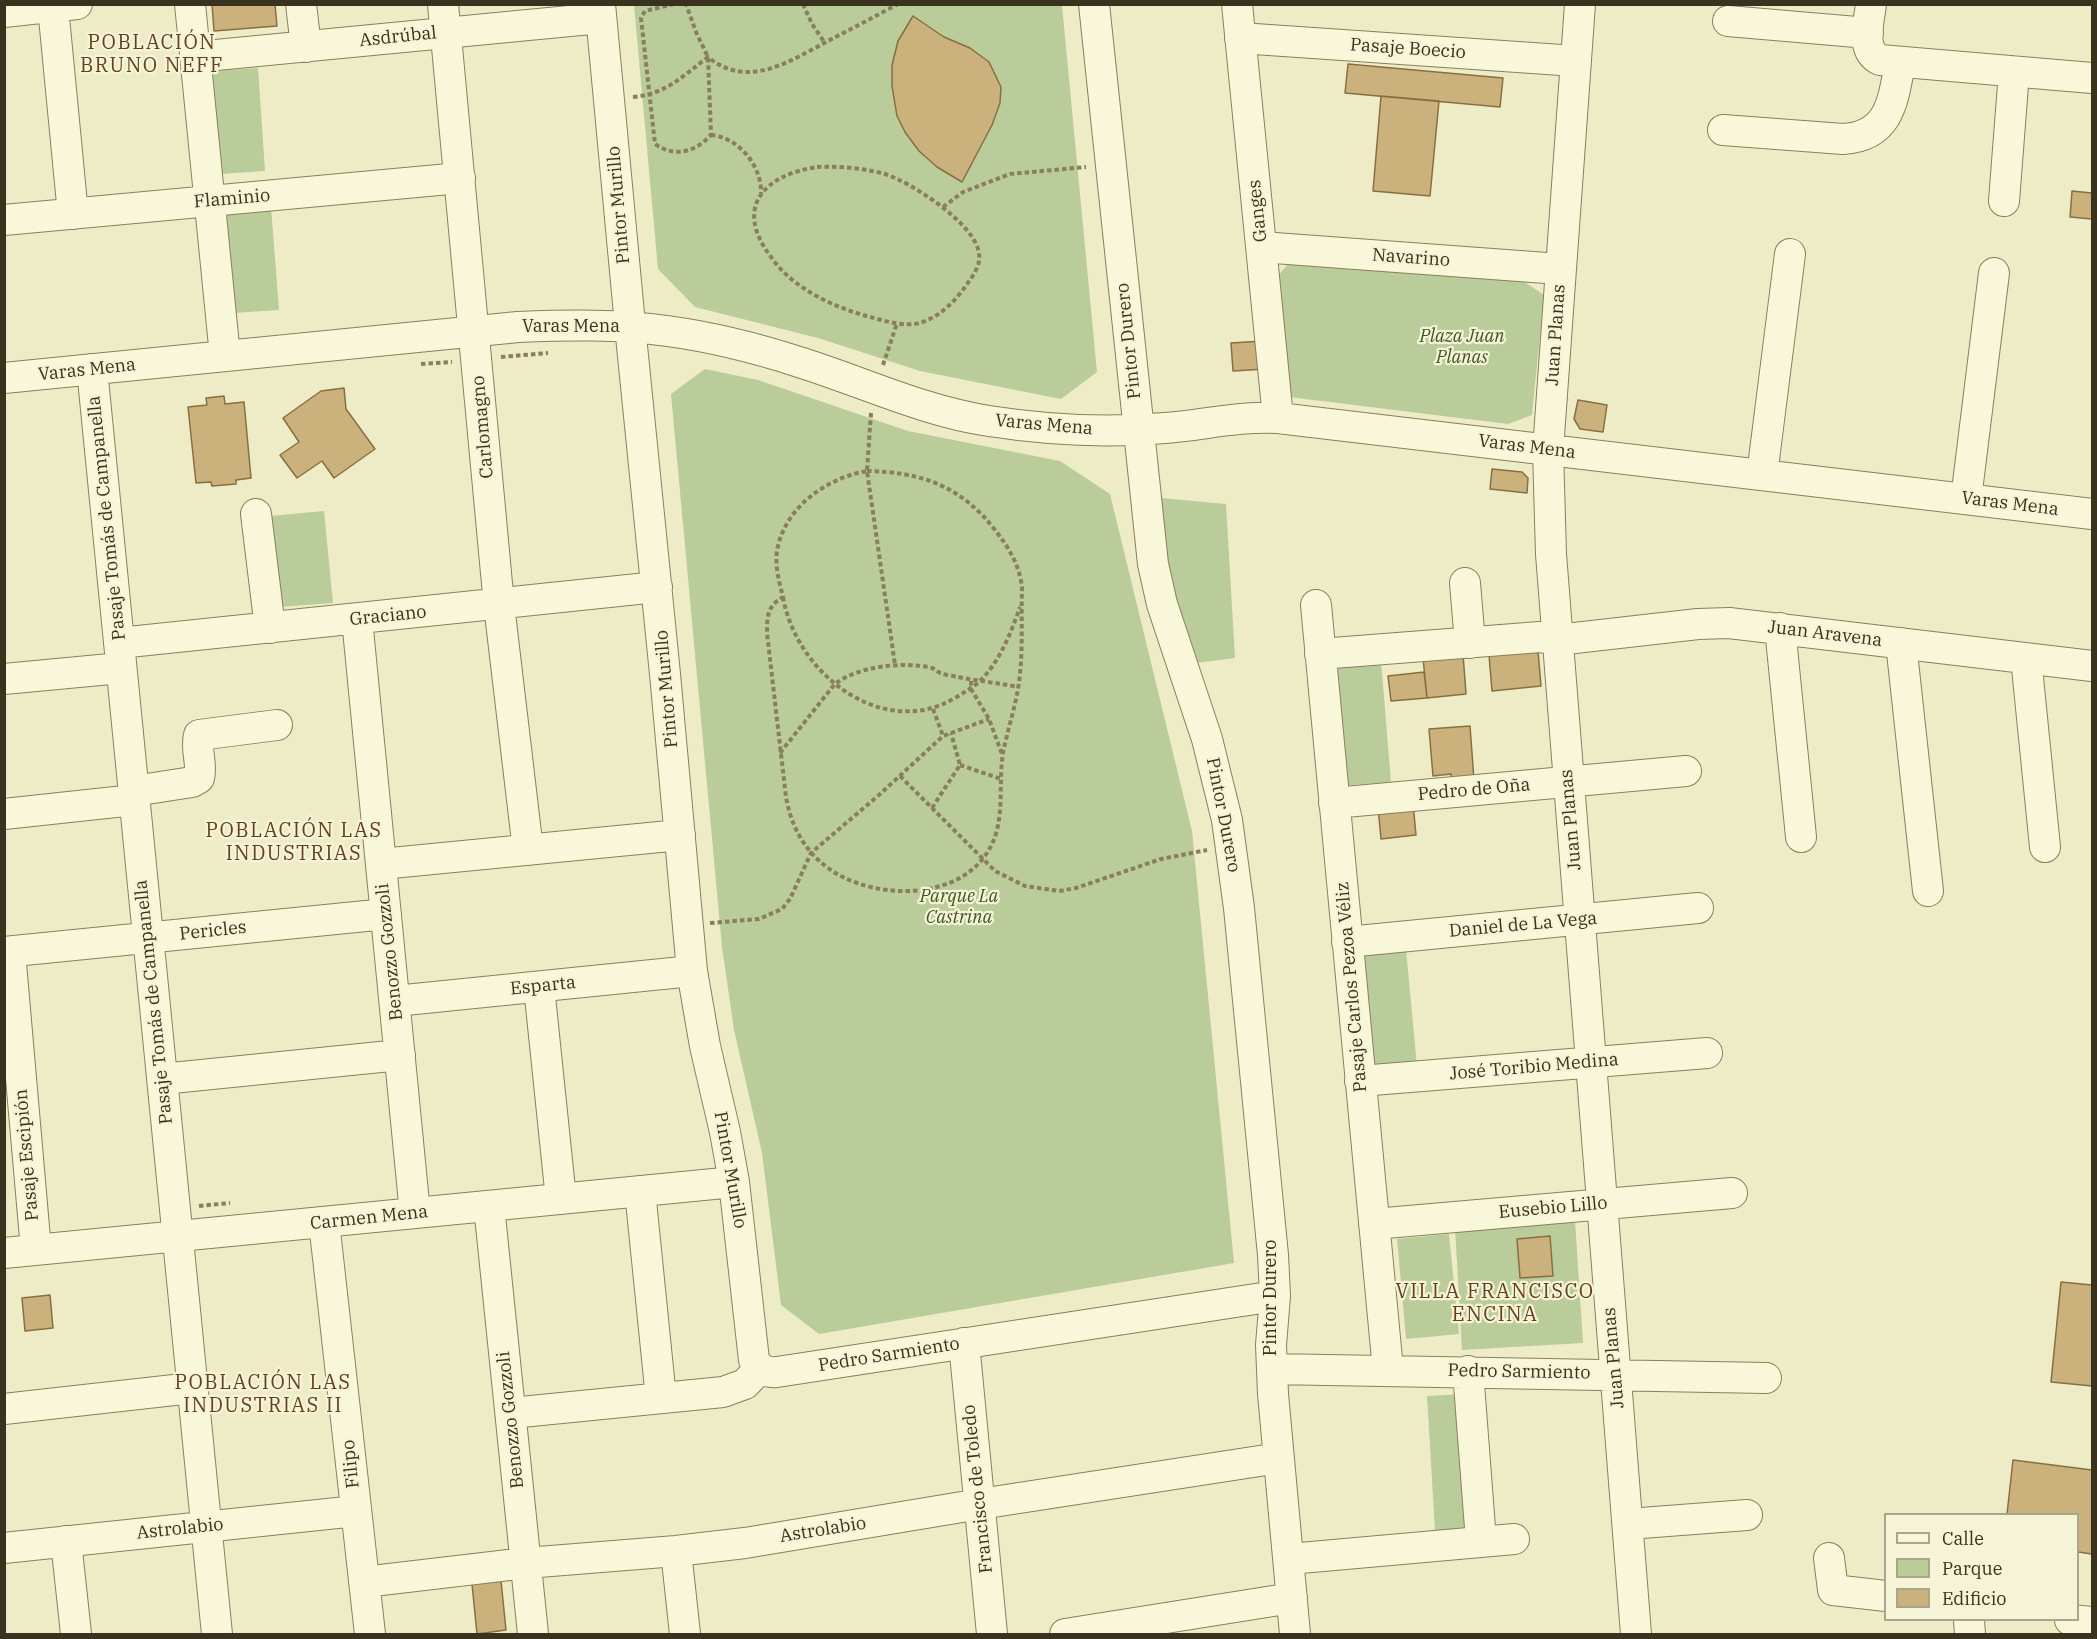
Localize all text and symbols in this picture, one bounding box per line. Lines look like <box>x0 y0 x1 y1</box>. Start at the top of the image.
street label: Asdrúbal <box>358 22 438 52</box>
district label: POBLACIÓN BRUNO NEFF <box>80 31 224 78</box>
street label: Pasaje Boecio <box>1349 34 1467 64</box>
street label: Pintor Murillo <box>603 145 635 265</box>
street label: Ganges <box>1244 179 1272 243</box>
street label: Flaminio <box>193 185 271 213</box>
street label: Navarino <box>1371 245 1451 271</box>
street label: Pintor Durero <box>1112 282 1146 400</box>
street label: Juan Planas <box>1542 284 1570 386</box>
street label: Varas Mena <box>522 316 620 338</box>
park label: Plaza Juan Planas <box>1420 326 1504 368</box>
street label: Varas Mena <box>37 354 137 386</box>
street label: Carlomagno <box>468 375 498 479</box>
street label: Pasaje Tomás de Campanella <box>83 395 131 641</box>
street label: Varas Mena <box>994 410 1094 440</box>
street label: Varas Mena <box>1477 430 1577 464</box>
street label: Varas Mena <box>1960 487 2060 521</box>
street label: Graciano <box>348 601 428 631</box>
street label: Juan Aravena <box>1767 616 1883 652</box>
street label: Pintor Murillo <box>651 629 683 749</box>
street label: Pintor Durero <box>1201 756 1245 874</box>
street label: Juan Planas <box>1556 769 1586 871</box>
street label: Pedro de Oña <box>1417 774 1531 806</box>
district label: POBLACIÓN LAS INDUSTRIAS <box>206 819 382 866</box>
street label: Pasaje Tomás de Campanella <box>130 879 178 1125</box>
street label: Pasaje Carlos Pezoa Véliz <box>1332 881 1372 1093</box>
street label: Benozzo Gozzoli <box>372 882 408 1022</box>
park label: Parque La Castrina <box>920 886 998 928</box>
street label: Daniel de La Vega <box>1448 908 1598 942</box>
street label: Pericles <box>178 917 248 945</box>
street label: Esparta <box>509 972 577 1000</box>
street label: José Toribio Medina <box>1449 1049 1619 1085</box>
street label: Pasaje Escipión <box>10 1088 44 1222</box>
street label: Pintor Murillo <box>709 1110 751 1230</box>
street label: Eusebio Lillo <box>1498 1192 1608 1224</box>
street label: Carmen Mena <box>309 1201 429 1235</box>
street label: Pintor Durero <box>1260 1240 1282 1356</box>
district label: VILLA FRANCISCO ENCINA <box>1395 1280 1595 1327</box>
street label: Juan Planas <box>1599 1307 1629 1409</box>
street label: Pedro Sarmiento <box>817 1333 961 1377</box>
street label: Benozzo Gozzoli <box>493 1350 529 1490</box>
street label: Pedro Sarmiento <box>1447 1360 1591 1384</box>
district label: POBLACIÓN LAS INDUSTRIAS II <box>175 1371 351 1418</box>
street label: Francisco de Toledo <box>958 1404 998 1574</box>
street label: Filipo <box>338 1439 364 1489</box>
street label: Astrolabio <box>778 1513 868 1547</box>
legend <box>1884 1513 2079 1621</box>
street label: Astrolabio <box>136 1514 224 1544</box>
text: Calle <box>1942 1527 1984 1550</box>
text: Parque <box>1942 1557 2002 1580</box>
text: Edificio <box>1942 1587 2006 1610</box>

